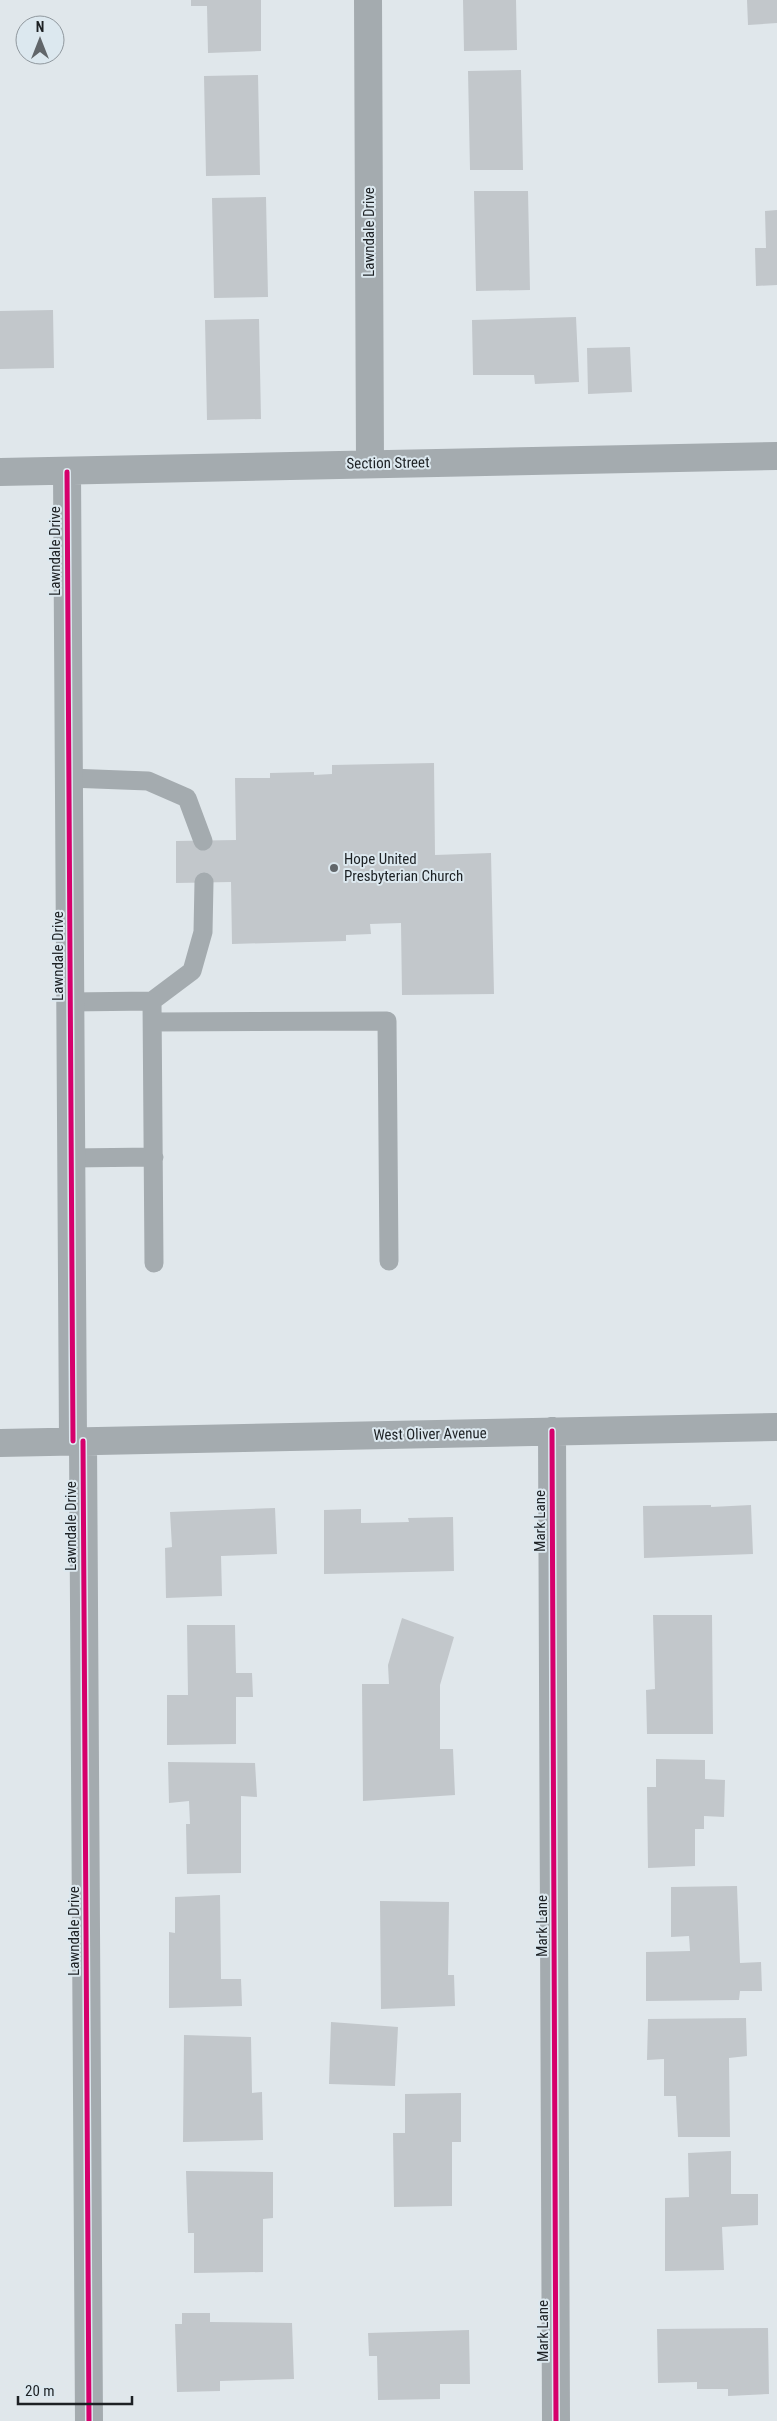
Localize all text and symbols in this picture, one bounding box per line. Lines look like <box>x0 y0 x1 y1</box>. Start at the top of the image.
north arrow <box>15 15 65 65</box>
text: N <box>36 19 44 35</box>
street label: Lawndale Drive <box>360 187 378 277</box>
street label: Section Street <box>346 453 430 473</box>
street label: Lawndale Drive <box>46 506 64 596</box>
place label: Hope United Presbyterian Church <box>344 850 463 885</box>
marker: Hope United Presbyterian Church <box>328 862 340 874</box>
street label: Lawndale Drive <box>49 911 67 1001</box>
street label: West Oliver Avenue <box>373 1424 487 1444</box>
street label: Lawndale Drive <box>62 1481 80 1571</box>
street label: Mark Lane <box>531 1490 549 1552</box>
street label: Lawndale Drive <box>65 1886 83 1976</box>
street label: Mark Lane <box>533 1895 551 1957</box>
street label: Mark Lane <box>534 2300 552 2362</box>
scale bar <box>18 2374 131 2406</box>
text: 20 m <box>25 2382 55 2400</box>

